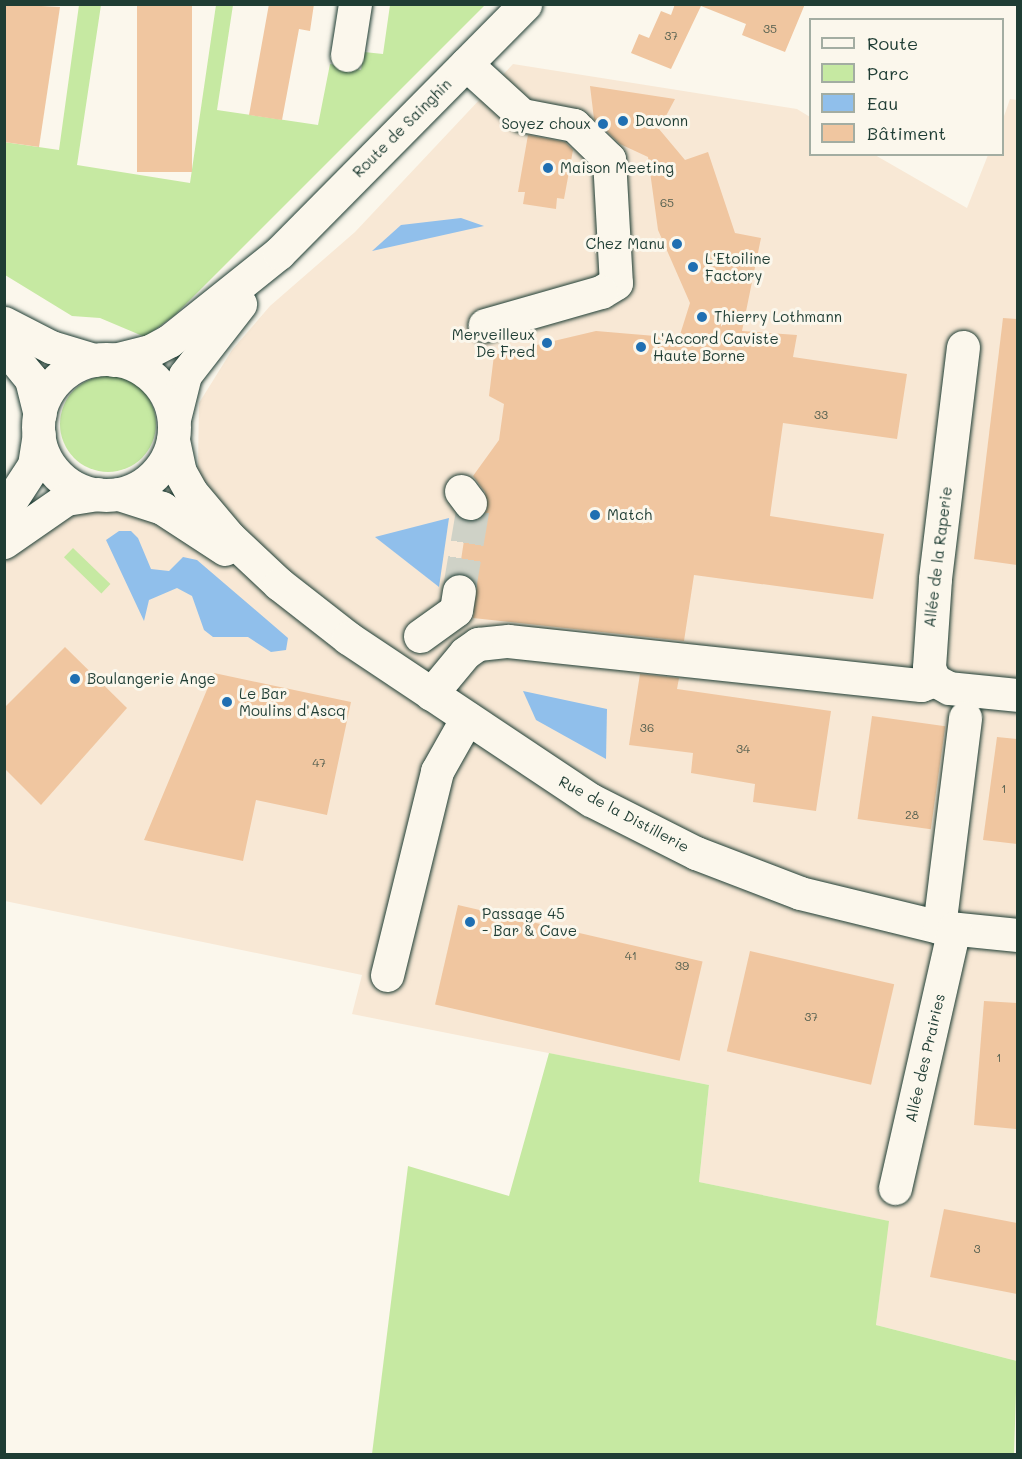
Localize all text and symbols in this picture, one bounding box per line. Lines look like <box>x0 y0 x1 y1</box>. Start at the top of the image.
legend <box>809 18 1004 156</box>
house number: 35 <box>763 22 777 36</box>
house number: 37 <box>664 29 678 43</box>
text: Route <box>867 31 918 55</box>
text: Parc <box>867 61 909 85</box>
street label: Route de Sainghin <box>349 75 455 181</box>
text: Eau <box>867 91 898 115</box>
place label: Davonn <box>635 112 688 130</box>
marker: Davonn <box>616 114 630 128</box>
place label: Soyez choux <box>501 115 591 133</box>
marker: Soyez choux <box>596 117 610 131</box>
text: Bâtiment <box>867 121 946 145</box>
place label: Maison Meeting <box>560 159 674 177</box>
marker: Maison Meeting <box>541 161 555 175</box>
house number: 65 <box>660 196 674 210</box>
place label: Chez Manu <box>586 235 665 253</box>
marker: Chez Manu <box>670 237 684 251</box>
place label: L'Etoiline Factory <box>705 249 771 284</box>
marker: L'Etoiline Factory <box>686 260 700 274</box>
place label: Thierry Lothmann <box>714 308 842 326</box>
marker: Thierry Lothmann <box>695 310 709 324</box>
place label: Merveilleux De Fred <box>452 325 535 360</box>
place label: L'Accord Caviste Haute Borne <box>653 329 779 364</box>
marker: Merveilleux De Fred <box>540 336 554 350</box>
marker: L'Accord Caviste Haute Borne <box>634 340 648 354</box>
house number: 33 <box>814 408 828 422</box>
street label: Allée de la Raperie <box>920 486 956 628</box>
place label: Match <box>607 506 652 524</box>
marker: Match <box>588 508 602 522</box>
place label: Boulangerie Ange <box>87 670 216 688</box>
marker: Boulangerie Ange <box>68 672 82 686</box>
place label: Le Bar Moulins d'Ascq <box>239 684 346 719</box>
marker: Le Bar Moulins d'Ascq <box>220 695 234 709</box>
house number: 36 <box>640 721 654 735</box>
house number: 34 <box>736 742 750 756</box>
house number: 47 <box>312 756 326 770</box>
street label: Rue de la Distillerie <box>556 772 692 856</box>
house number: 1 <box>1001 782 1007 796</box>
house number: 28 <box>905 808 919 822</box>
place label: Passage 45 - Bar & Cave <box>482 904 577 939</box>
marker: Passage 45 - Bar & Cave <box>463 915 477 929</box>
house number: 41 <box>625 949 637 963</box>
house number: 39 <box>675 959 689 973</box>
street label: Allée des Prairies <box>901 992 949 1124</box>
house number: 37 <box>804 1010 818 1024</box>
house number: 1 <box>996 1051 1002 1065</box>
house number: 3 <box>973 1242 981 1256</box>

